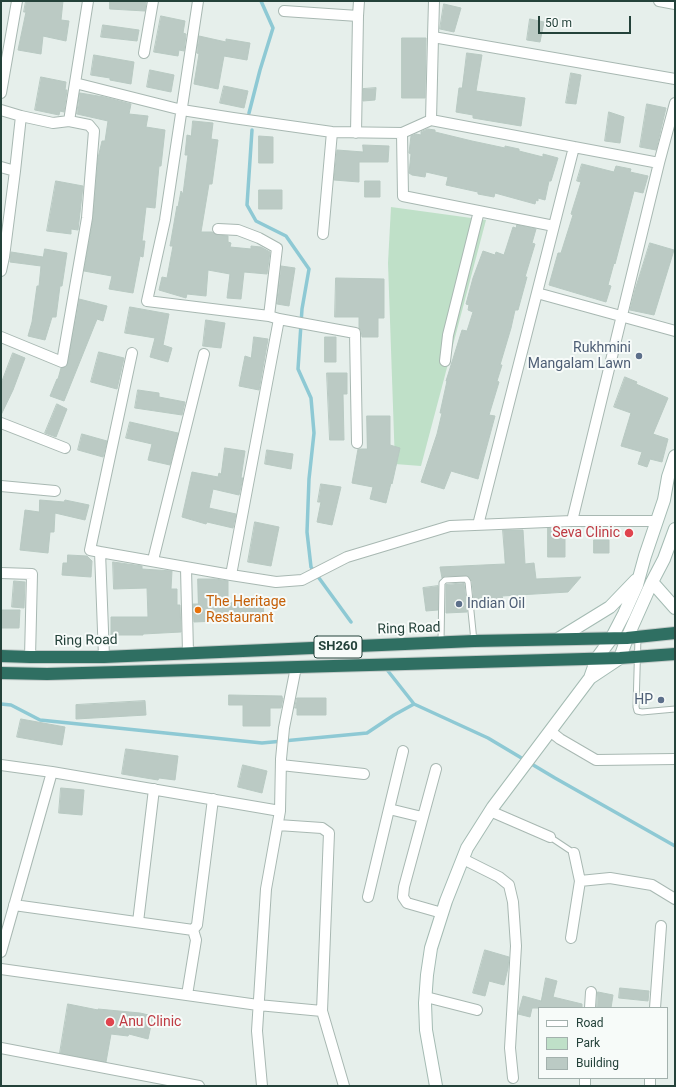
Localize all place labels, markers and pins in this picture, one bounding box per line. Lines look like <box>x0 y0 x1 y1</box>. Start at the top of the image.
place label: Rukhmini Mangalam Lawn <box>528 340 631 372</box>
marker: Rukhmini Mangalam Lawn <box>634 351 644 361</box>
place label: Seva Clinic <box>552 525 620 541</box>
marker: Seva Clinic <box>623 527 635 539</box>
place label: The Heritage Restaurant <box>206 594 286 626</box>
place label: Indian Oil <box>467 596 525 612</box>
marker: Indian Oil <box>454 599 464 609</box>
marker: The Heritage Restaurant <box>193 605 203 615</box>
place label: HP <box>634 692 653 708</box>
marker: HP <box>656 695 666 705</box>
place label: Anu Clinic <box>119 1014 181 1030</box>
marker: Anu Clinic <box>104 1016 116 1028</box>

